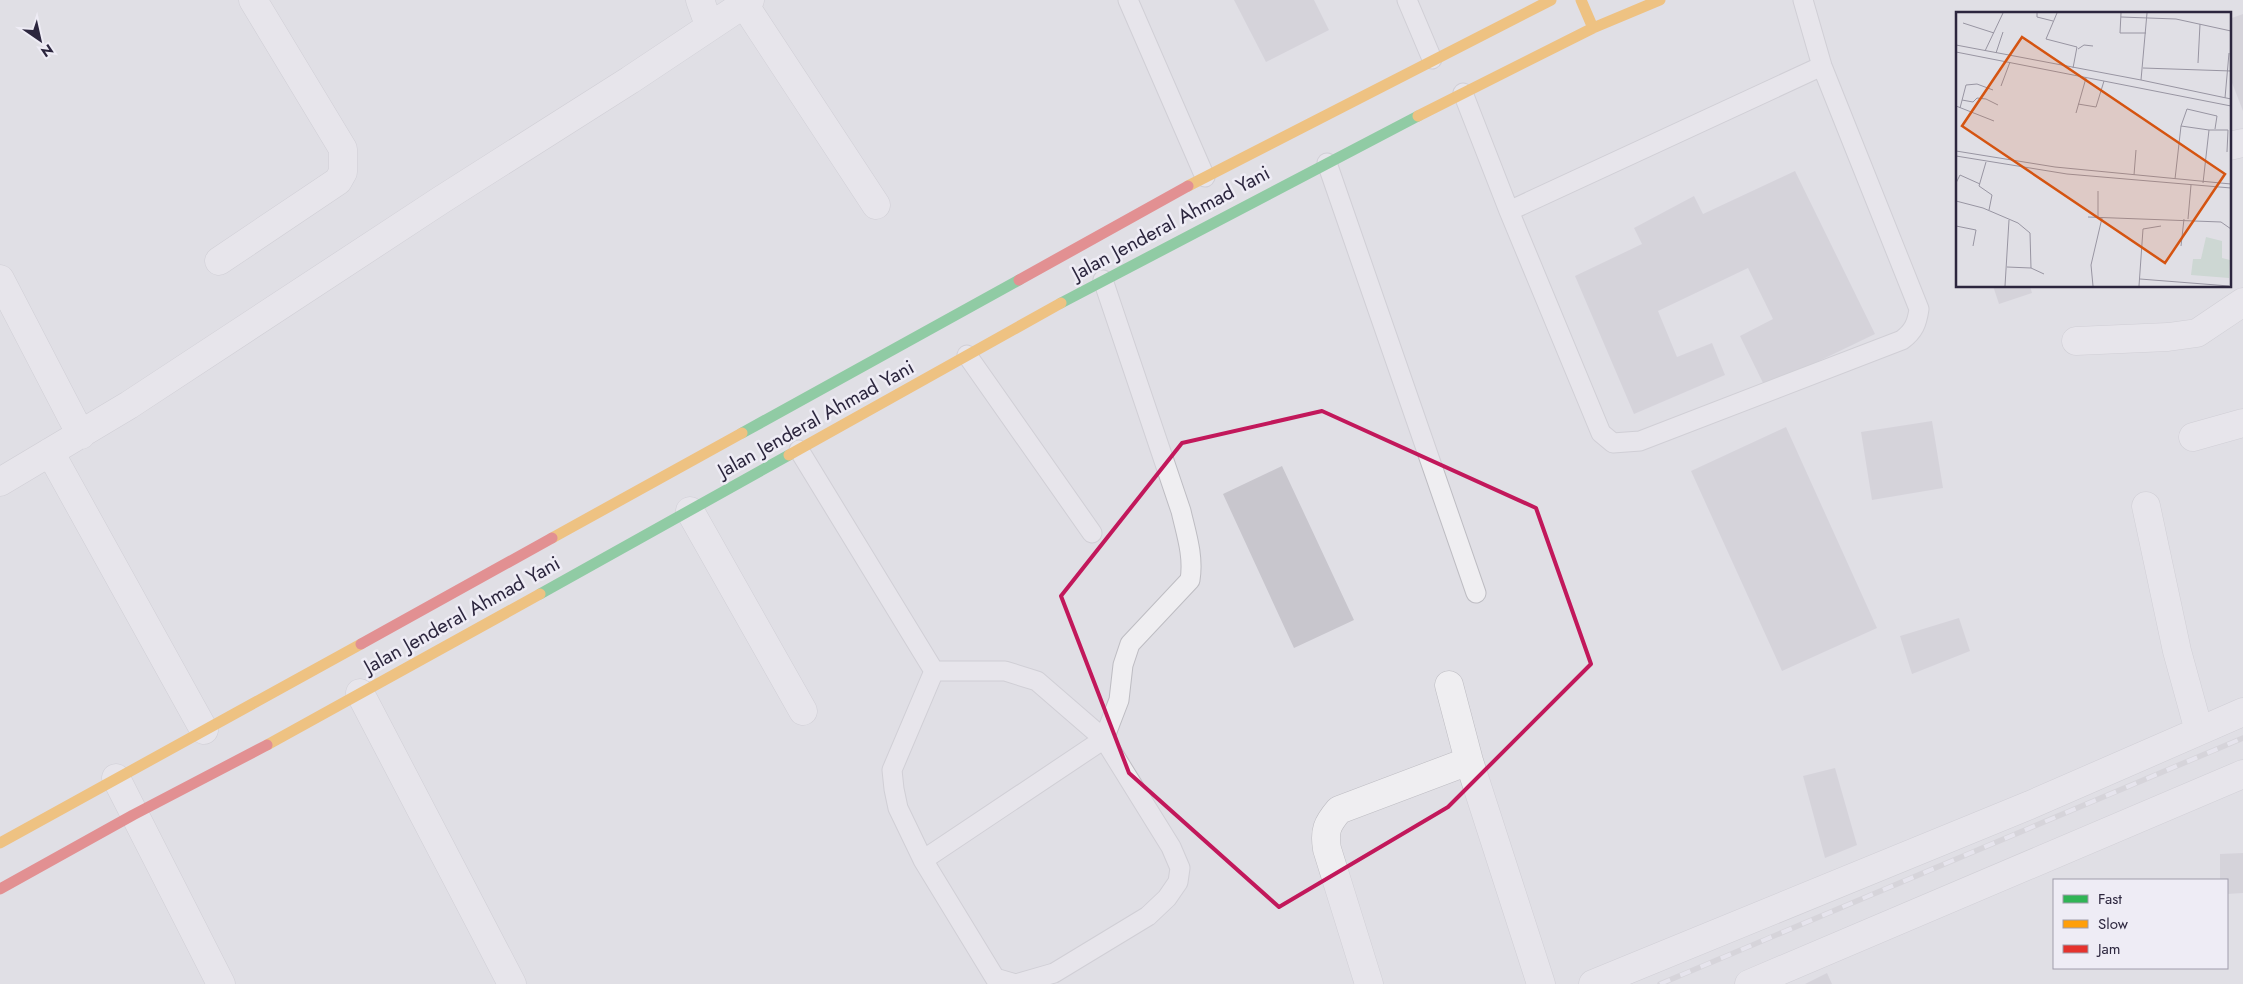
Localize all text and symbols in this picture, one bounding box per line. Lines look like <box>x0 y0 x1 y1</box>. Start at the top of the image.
inset map <box>1956 12 2230 288</box>
north arrow <box>15 15 65 65</box>
text: N <box>37 39 57 62</box>
street label: Jalan Jenderal Ahmad Yani <box>1064 158 1275 289</box>
street label: Jalan Jenderal Ahmad Yani <box>710 353 919 487</box>
street label: Jalan Jenderal Ahmad Yani <box>356 549 565 683</box>
legend <box>2053 879 2228 969</box>
text: Fast <box>2098 888 2122 910</box>
text: Slow <box>2098 913 2129 935</box>
text: Jam <box>2096 938 2121 960</box>

